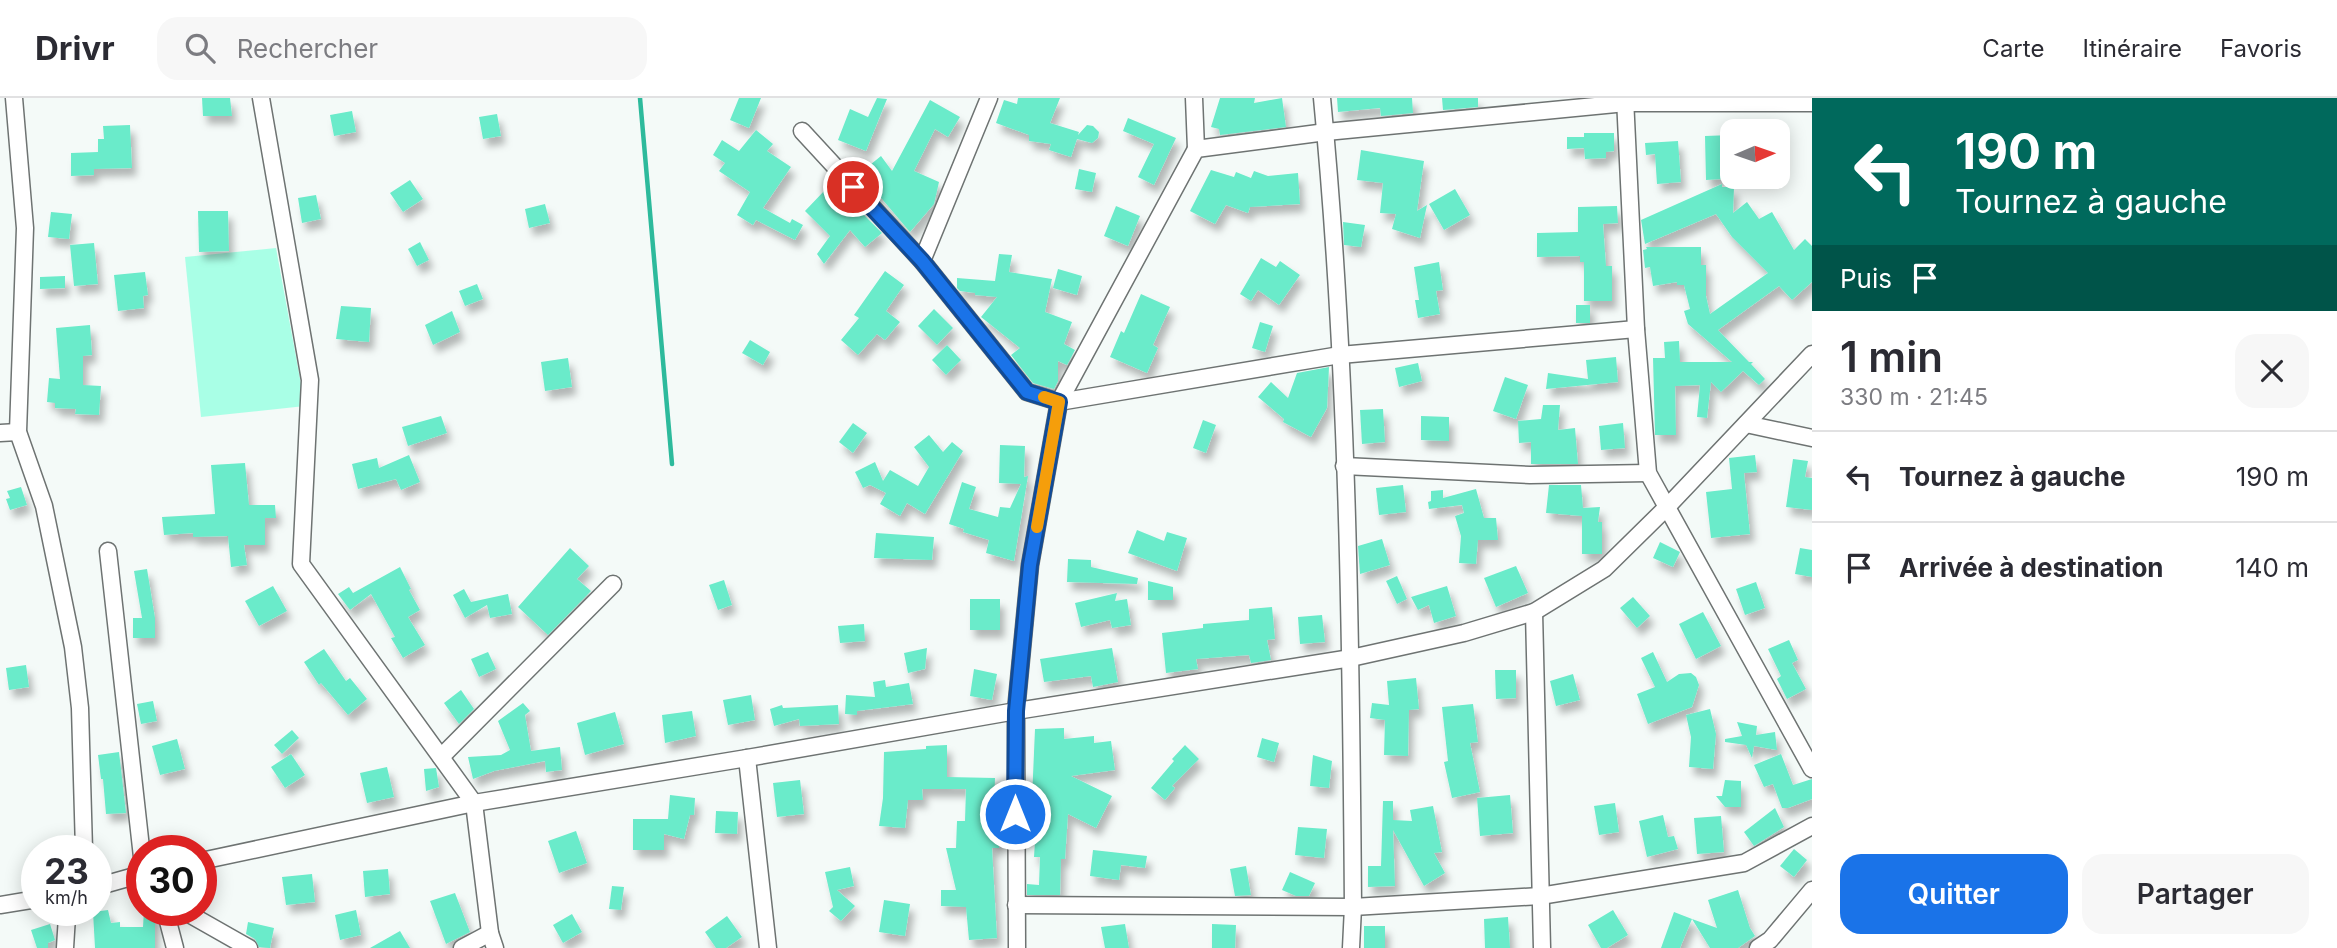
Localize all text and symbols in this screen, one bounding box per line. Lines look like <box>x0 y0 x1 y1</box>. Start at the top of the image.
search box <box>157 17 647 80</box>
text: Drivr <box>35 28 115 68</box>
icon: search <box>181 29 219 67</box>
text: Rechercher <box>237 33 378 64</box>
text: Carte <box>1982 34 2044 63</box>
text: Itinéraire <box>2082 34 2182 63</box>
text: Favoris <box>2220 34 2302 63</box>
north arrow <box>1720 119 1790 189</box>
map controls <box>1720 119 1790 189</box>
text: 190 m <box>1955 122 2097 181</box>
icon: left <box>1840 126 1931 217</box>
pin <box>823 157 883 217</box>
icon: arrive <box>834 168 872 206</box>
text: Tournez à gauche <box>1955 182 2227 221</box>
icon: arrive <box>1906 259 1944 297</box>
text: Puis <box>1840 263 1892 294</box>
text: 1 min <box>1840 331 1943 382</box>
button: close <box>2235 334 2309 408</box>
text: 330 m · 21:45 <box>1840 383 1988 411</box>
icon: left <box>1840 458 1878 496</box>
text: Tournez à gauche <box>1899 461 2125 492</box>
text: 190 m <box>2236 461 2309 492</box>
icon: arrive <box>1840 549 1878 587</box>
text: Arrivée à destination <box>1899 552 2164 583</box>
text: 140 m <box>2235 552 2309 583</box>
position arrow <box>978 777 1052 851</box>
speed limit sign: 30 <box>126 835 217 926</box>
text: 23 <box>44 850 89 892</box>
button: Quitter <box>1840 854 2068 934</box>
button: Partager <box>2082 854 2309 934</box>
text: km/h <box>45 887 88 908</box>

